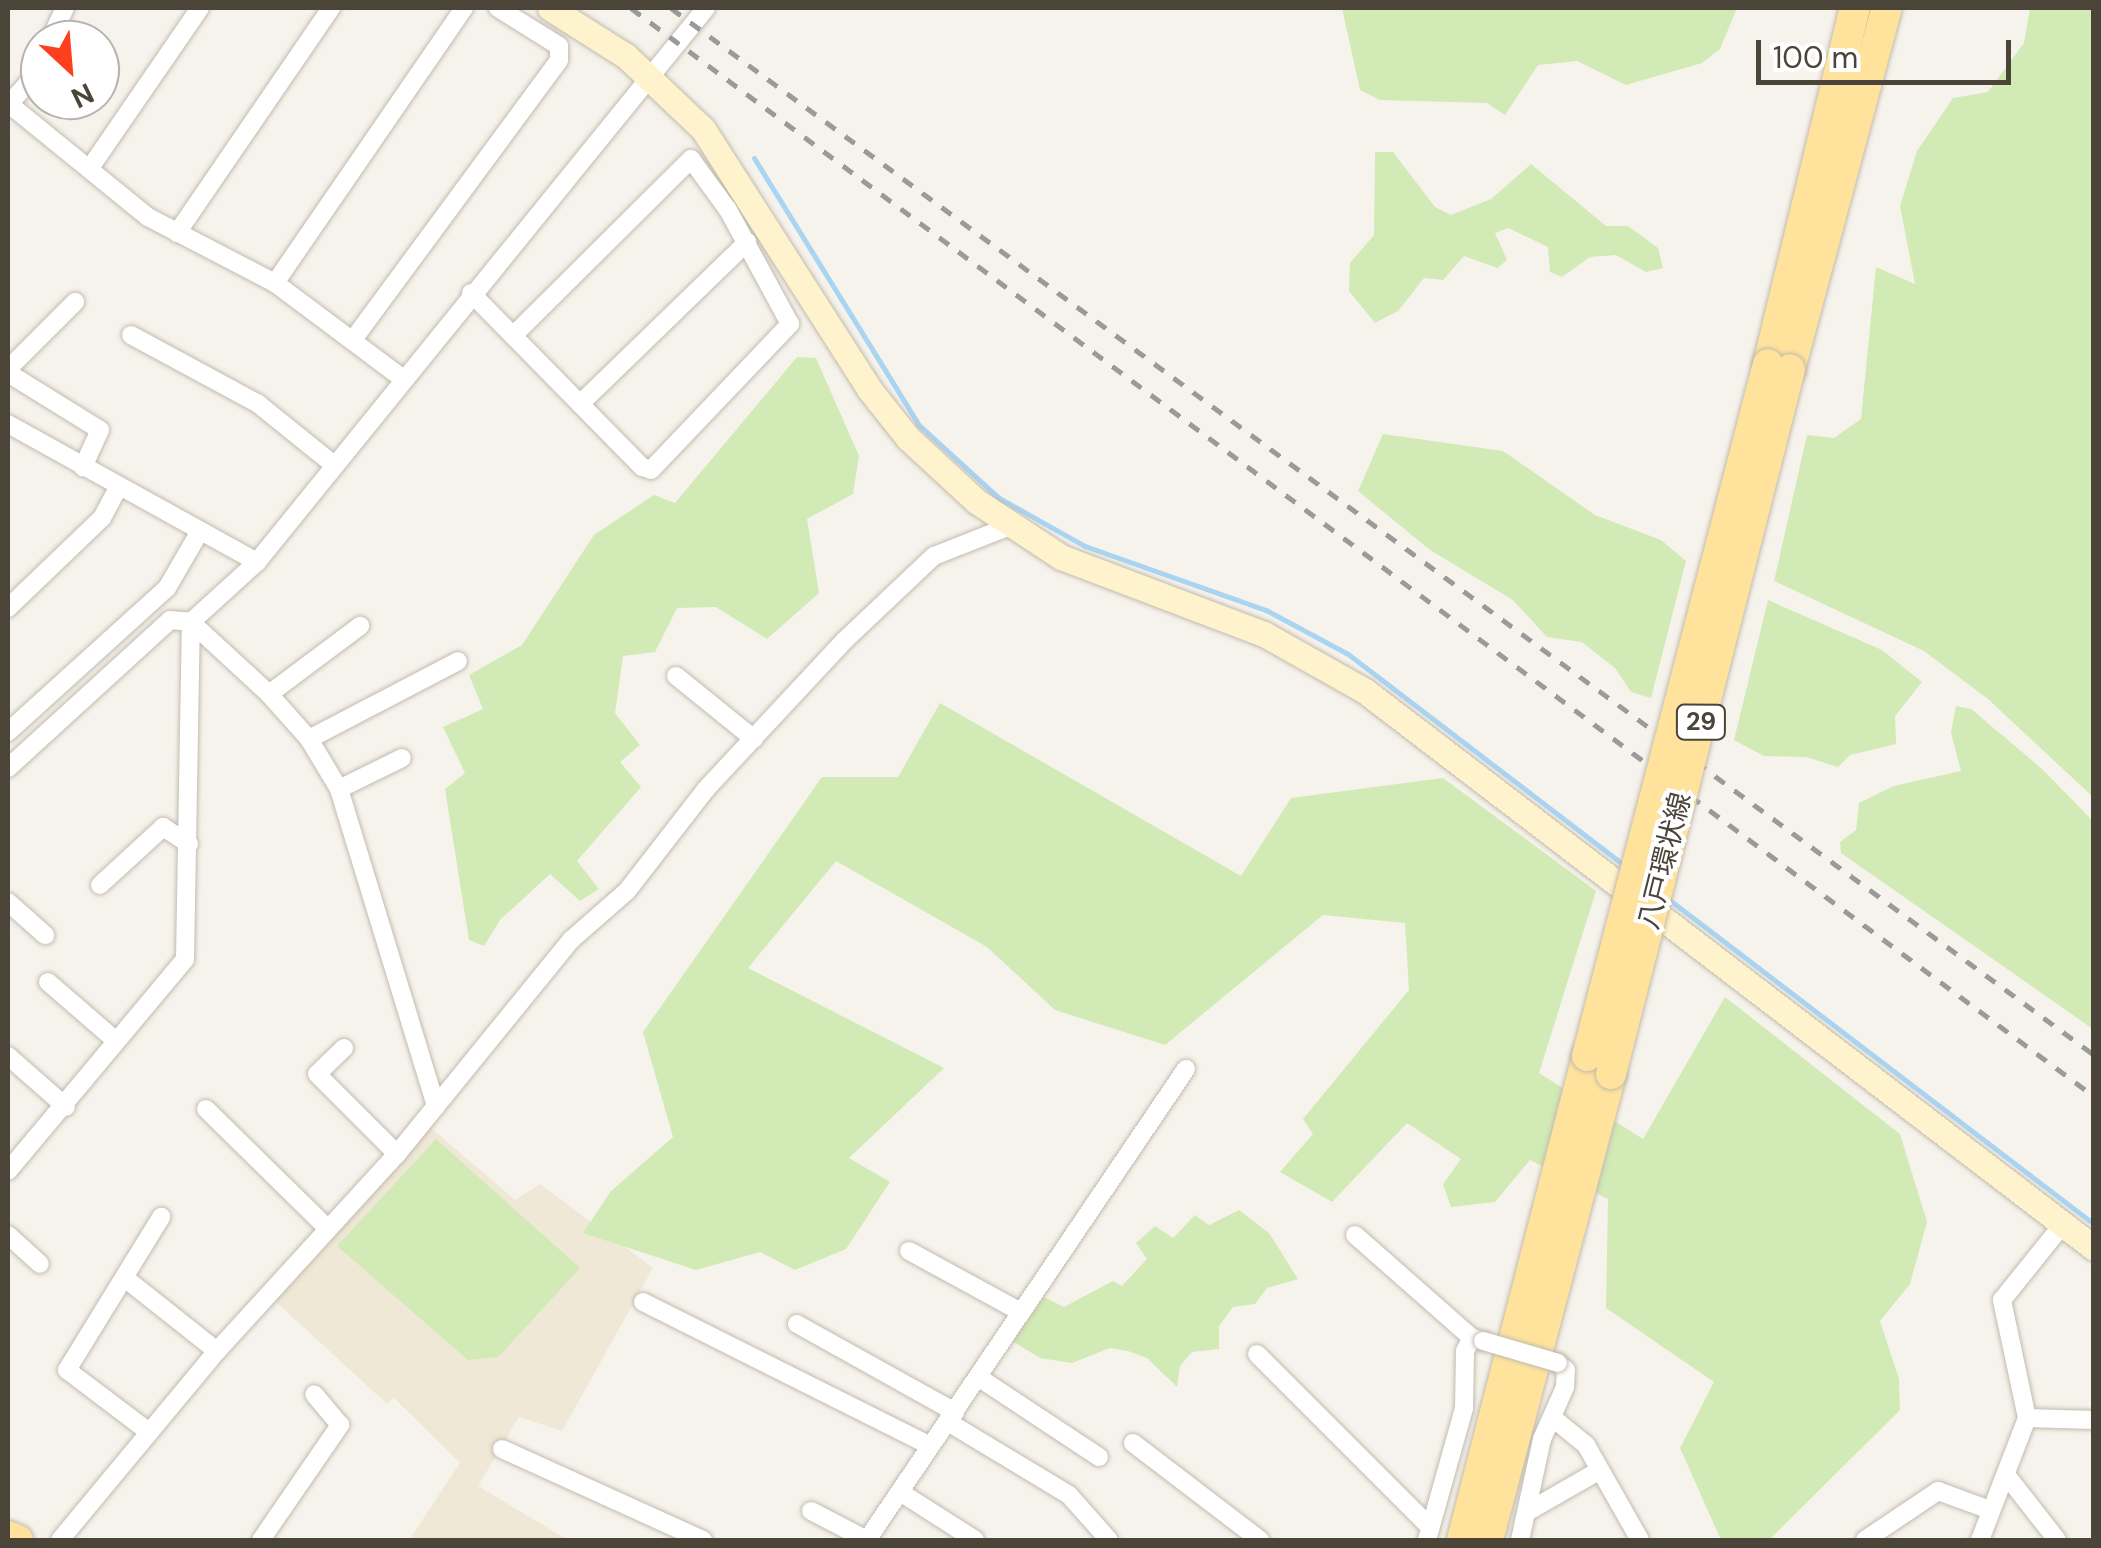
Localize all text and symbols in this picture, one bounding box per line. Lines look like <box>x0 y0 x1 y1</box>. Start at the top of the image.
north arrow <box>20 20 120 120</box>
scale bar <box>1761 20 2016 82</box>
text: 100 m <box>1773 38 1858 77</box>
text: N <box>65 75 100 117</box>
road number: 29 <box>1674 702 1728 742</box>
street label: 八戸環状線 <box>1632 789 1698 933</box>

